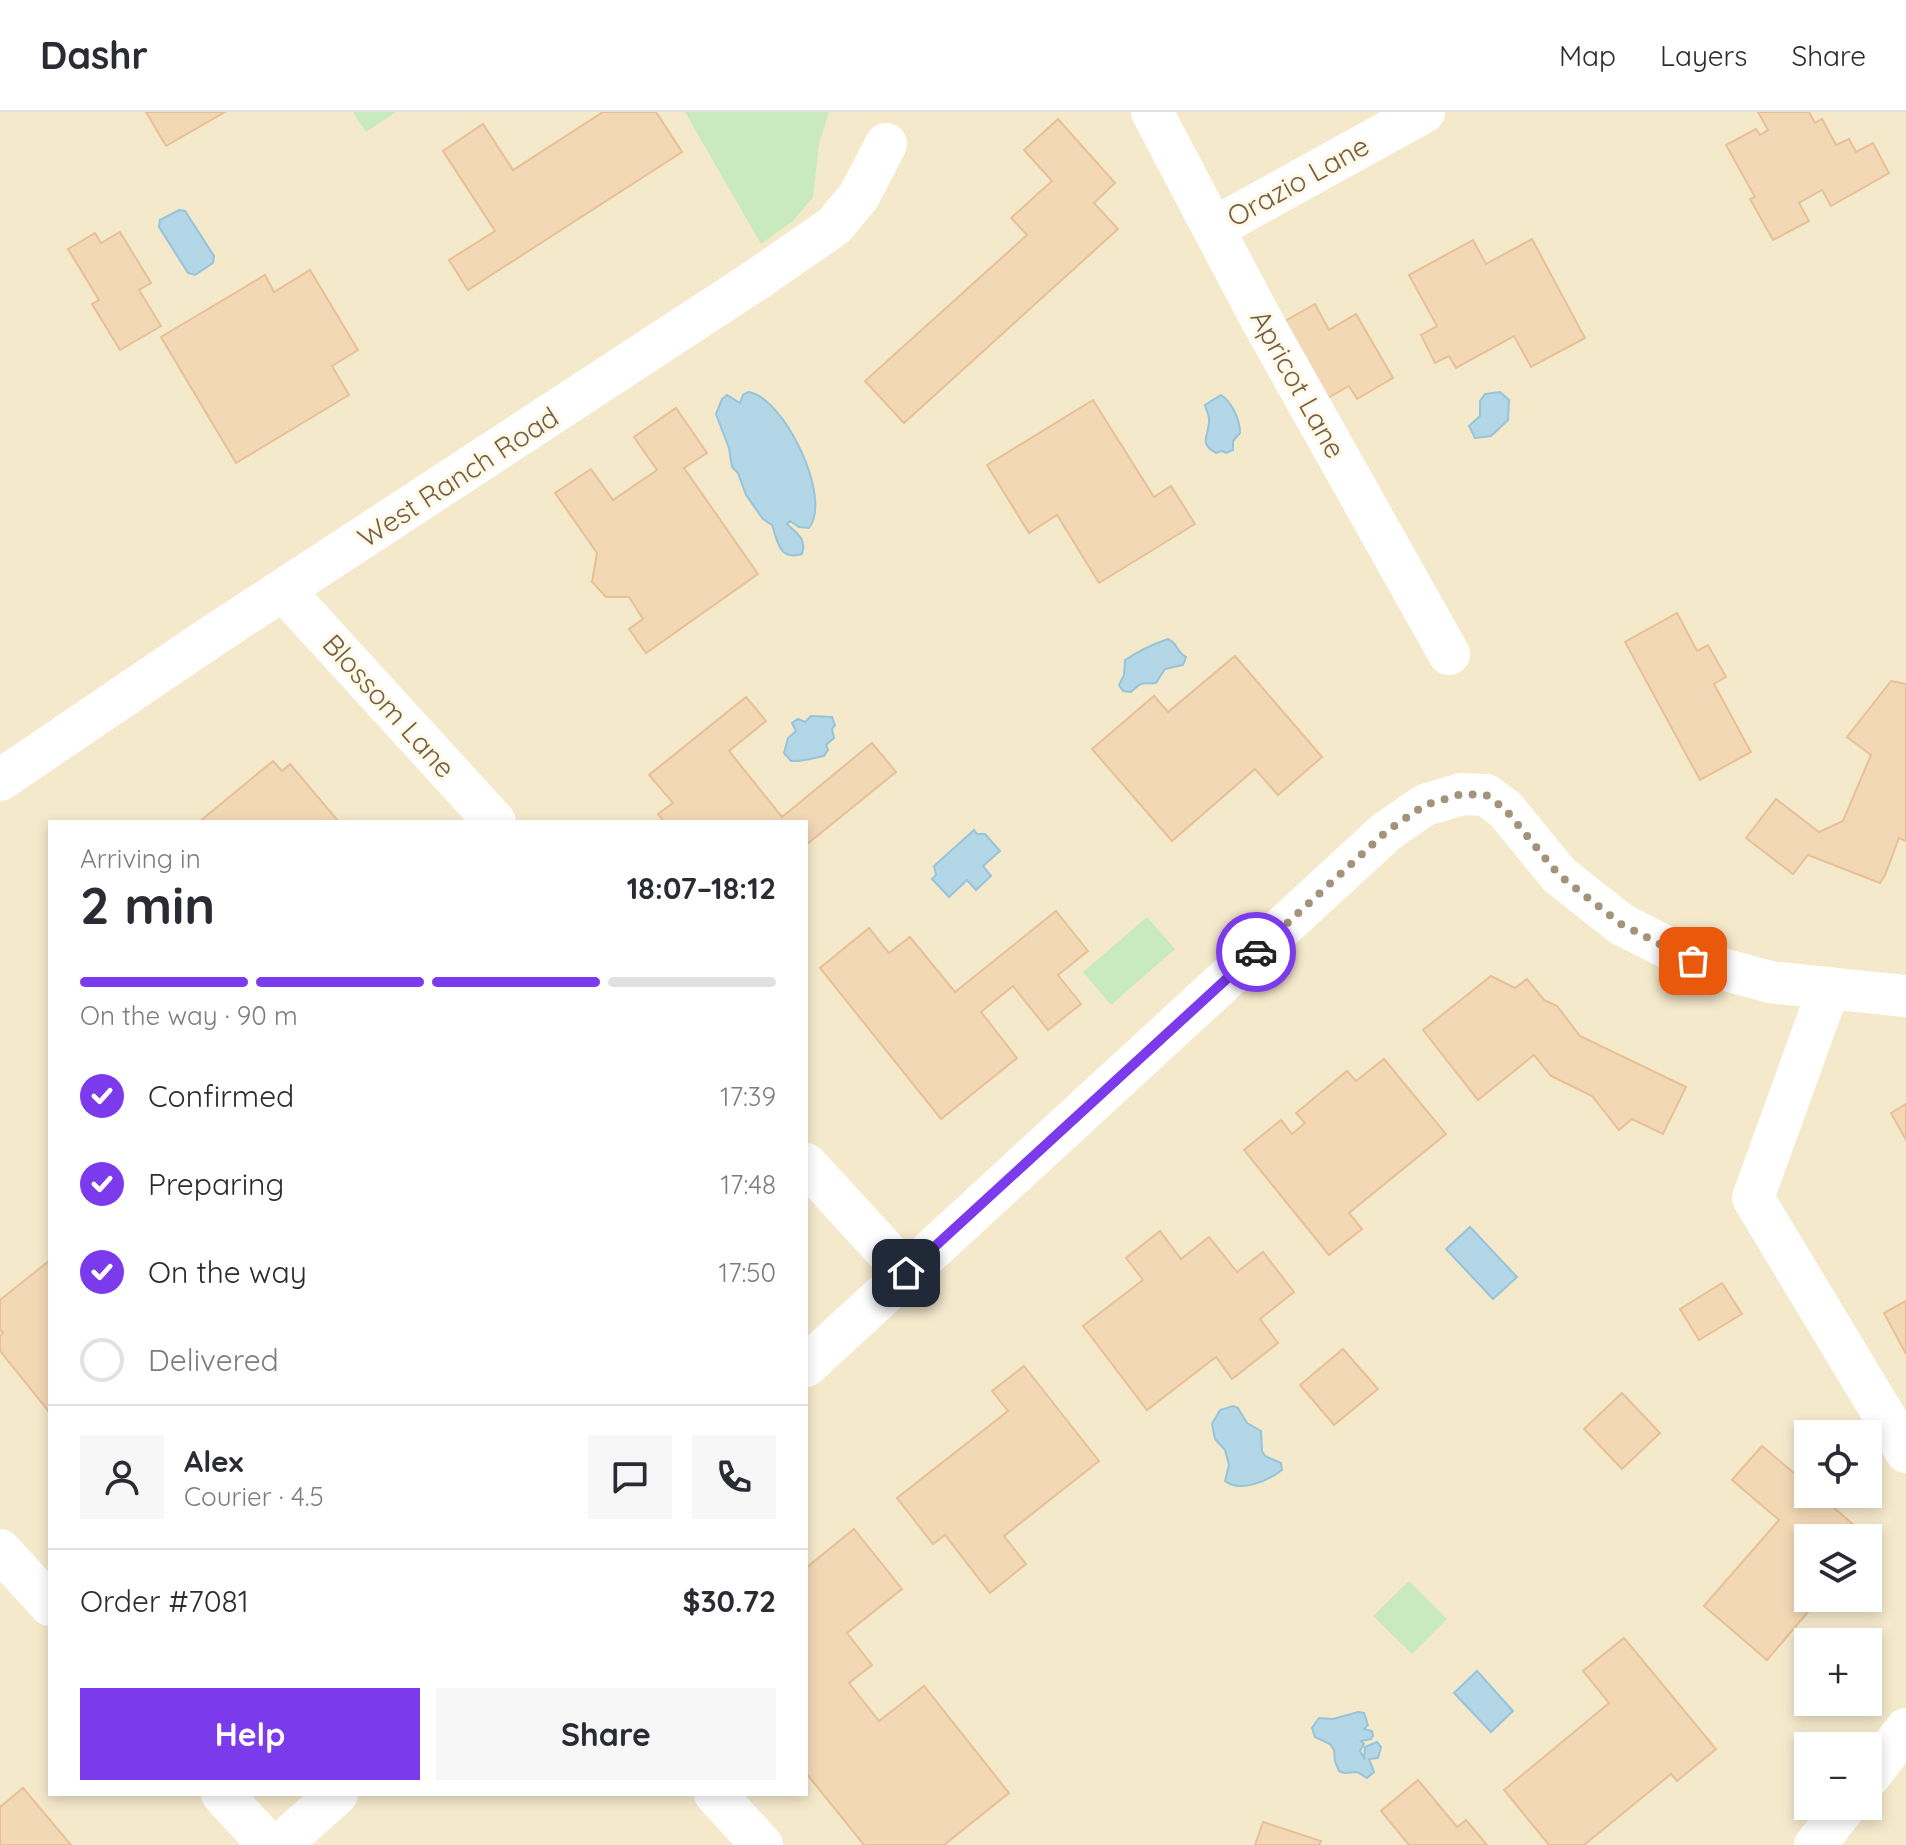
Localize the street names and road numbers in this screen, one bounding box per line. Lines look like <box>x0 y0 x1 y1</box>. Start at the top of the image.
street label: Orazio Lane <box>1221 127 1375 234</box>
street label: Apricot Lane <box>1243 303 1354 464</box>
street label: West Ranch Road <box>351 399 565 555</box>
street label: Blossom Lane <box>316 627 463 785</box>

